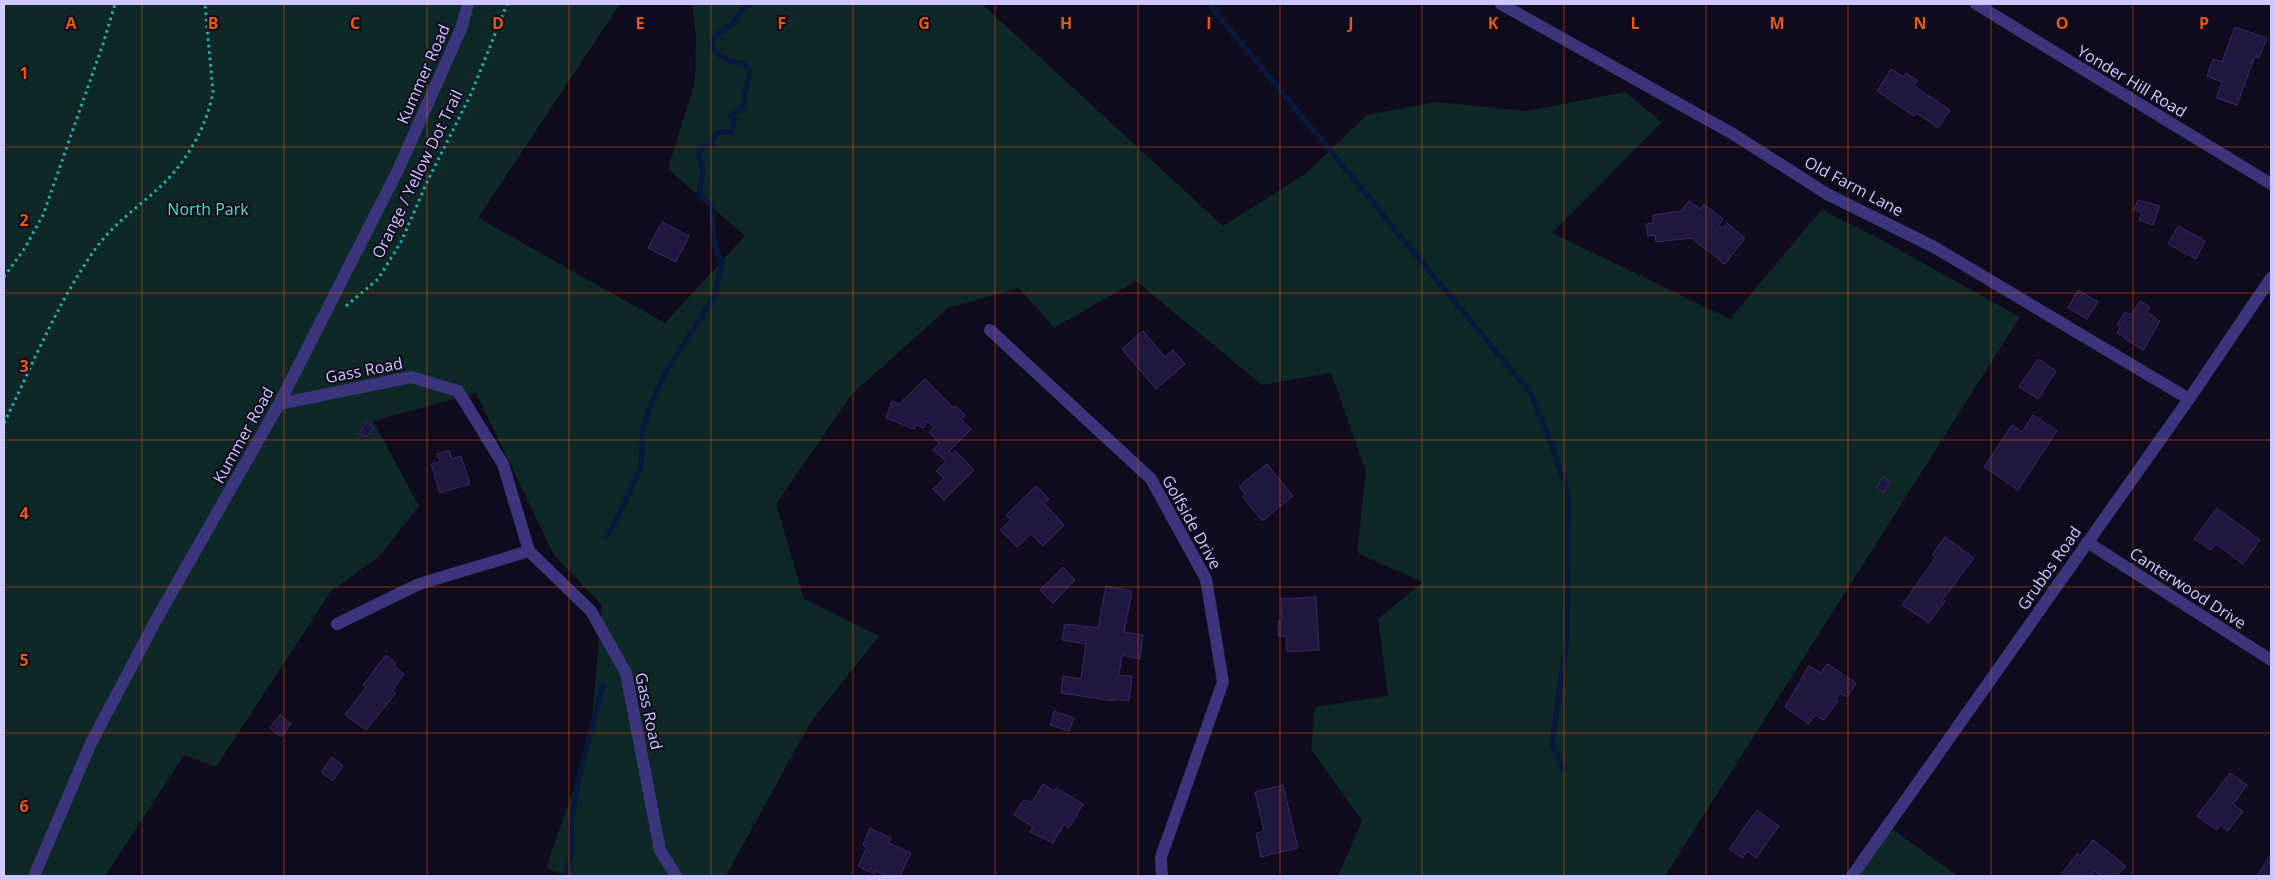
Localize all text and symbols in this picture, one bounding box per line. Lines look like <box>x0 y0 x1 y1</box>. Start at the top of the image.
text: A <box>65 12 77 34</box>
text: B <box>208 12 218 34</box>
text: C <box>350 12 360 34</box>
text: D <box>492 12 504 34</box>
text: E <box>636 12 645 34</box>
text: F <box>778 12 786 34</box>
text: G <box>918 12 930 34</box>
text: H <box>1060 12 1072 34</box>
text: I <box>1206 12 1212 34</box>
text: J <box>1346 12 1354 34</box>
text: K <box>1488 12 1499 34</box>
text: L <box>1630 12 1640 34</box>
text: M <box>1769 12 1785 34</box>
text: N <box>1913 12 1927 34</box>
text: O <box>2056 12 2068 34</box>
text: P <box>2199 12 2209 34</box>
street label: Kummer Road <box>391 21 455 127</box>
street label: Yonder Hill Road <box>2073 40 2191 122</box>
text: 1 <box>19 62 29 84</box>
street label: Orange / Yellow Dot Trail <box>367 86 467 262</box>
street label: Old Farm Lane <box>1801 151 1907 221</box>
park label: North Park <box>167 198 249 220</box>
text: 2 <box>19 209 29 231</box>
street label: Gass Road <box>324 352 404 388</box>
text: 3 <box>19 355 29 377</box>
street label: Kummer Road <box>207 383 279 487</box>
street label: Golfside Drive <box>1157 471 1227 573</box>
text: 4 <box>19 502 29 524</box>
street label: Grubbs Road <box>2012 522 2086 614</box>
street label: Canterwood Drive <box>2125 542 2251 634</box>
text: 5 <box>19 649 29 671</box>
street label: Gass Road <box>630 671 668 751</box>
text: 6 <box>19 795 29 817</box>

